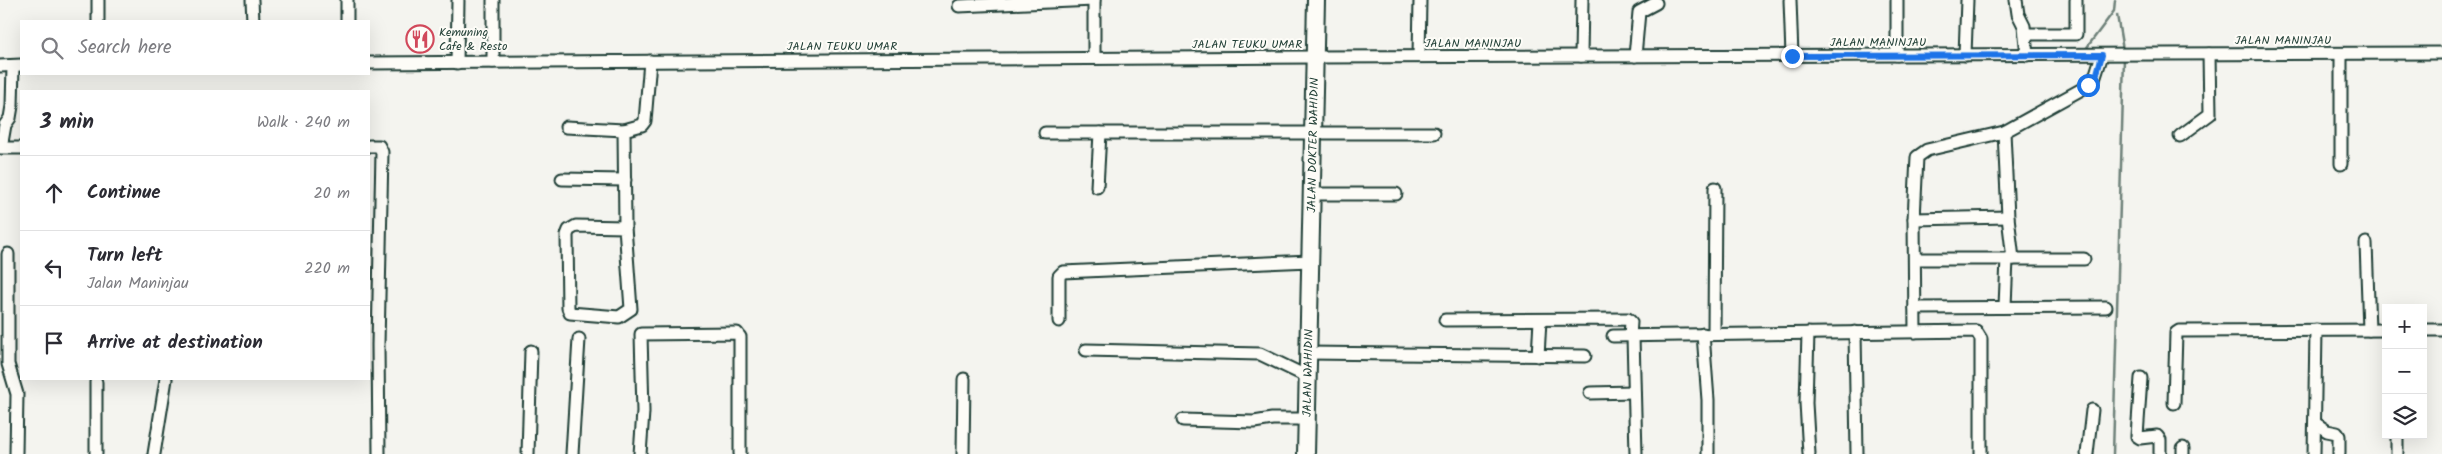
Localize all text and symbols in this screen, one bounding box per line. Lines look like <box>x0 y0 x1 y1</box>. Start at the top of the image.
search box <box>20 20 370 75</box>
place label: Kemuning Cafe & Resto <box>439 23 507 56</box>
restaurant icon: Kemuning Cafe & Resto <box>405 24 435 54</box>
street label: JALAN MANINJAU <box>2235 31 2331 50</box>
text: Search here <box>78 33 172 63</box>
street label: JALAN MANINJAU <box>1830 33 1926 52</box>
icon: search <box>38 34 66 62</box>
street label: JALAN MANINJAU <box>1425 34 1521 53</box>
street label: JALAN TEUKU UMAR <box>1192 35 1302 54</box>
street label: JALAN TEUKU UMAR <box>787 37 897 56</box>
route end <box>1781 45 1804 68</box>
route start <box>2077 74 2100 97</box>
street label: JALAN DOKTER WAHIDIN <box>1302 77 1324 213</box>
text: 3 min <box>40 106 94 139</box>
text: Walk · 240 m <box>257 110 350 135</box>
text: Continue <box>87 178 160 208</box>
icon: ahead <box>40 179 68 207</box>
text: 20 m <box>314 181 350 206</box>
text: Turn left <box>87 241 162 271</box>
icon: left <box>40 254 68 282</box>
text: 220 m <box>304 256 350 281</box>
text: Jalan Maninjau <box>87 271 189 296</box>
map controls <box>2382 304 2427 439</box>
button: + <box>2382 304 2427 349</box>
text: Arrive at destination <box>87 328 263 358</box>
icon: arrive <box>40 329 68 357</box>
street label: JALAN WAHIDIN <box>1298 329 1319 417</box>
button: − <box>2382 349 2427 394</box>
button: layers <box>2382 394 2427 439</box>

